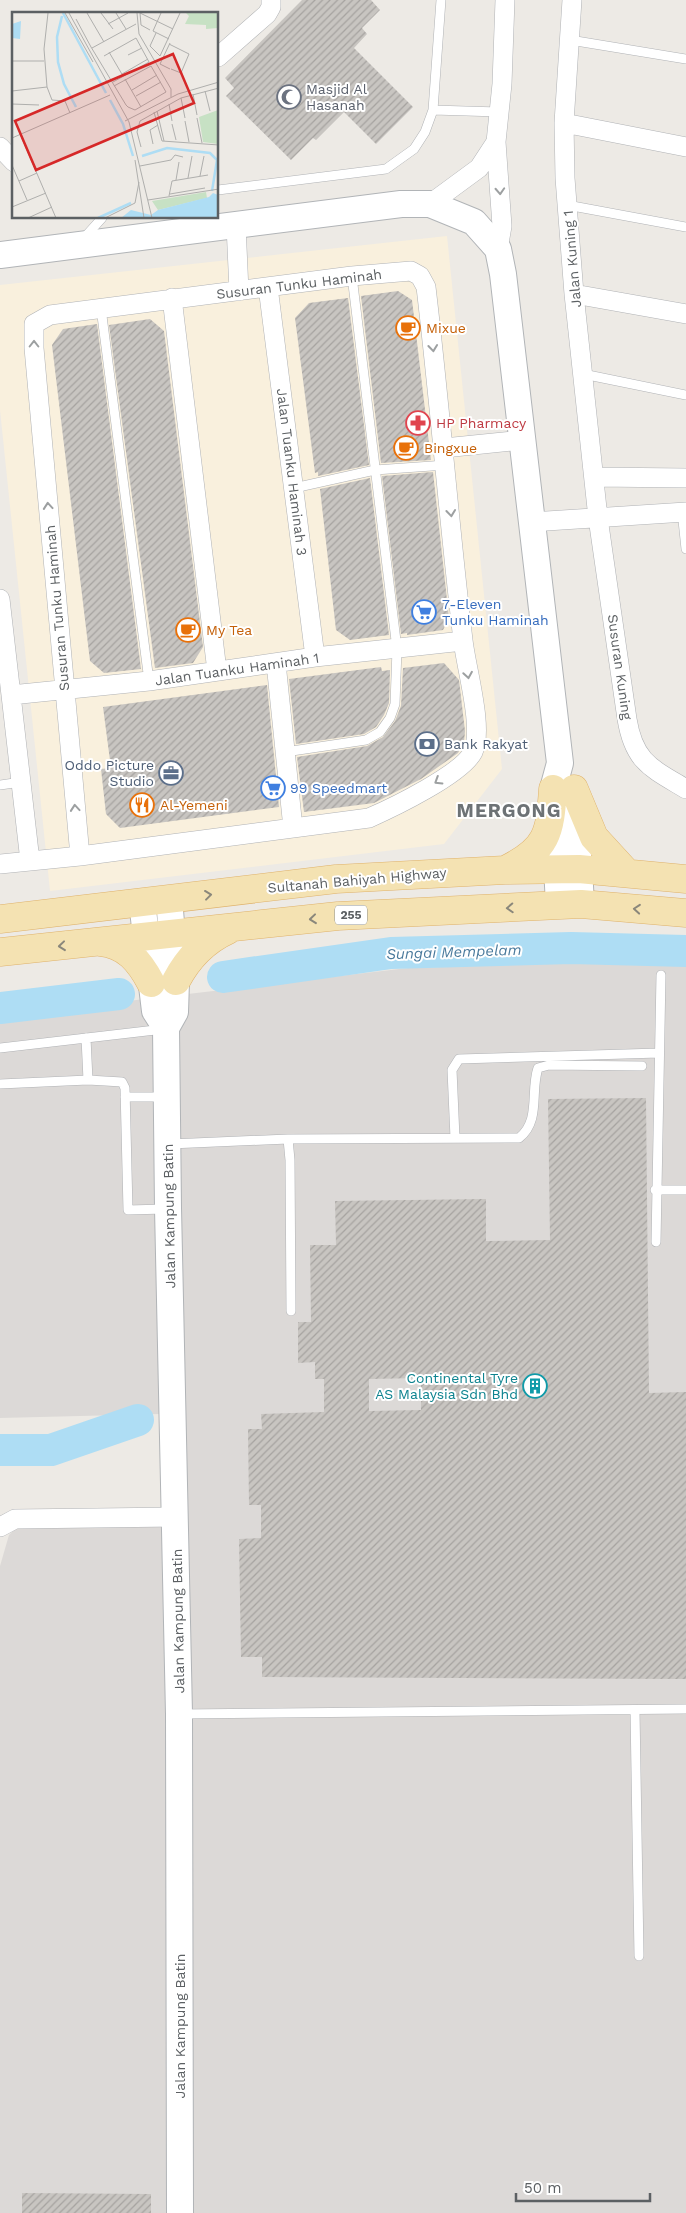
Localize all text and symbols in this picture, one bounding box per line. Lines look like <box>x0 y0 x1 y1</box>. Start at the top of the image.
inset map <box>12 12 219 219</box>
place label: Masjid Al Hasanah <box>306 81 368 113</box>
mosque icon: Masjid Al Hasanah <box>276 84 302 110</box>
one-way arrow <box>495 187 506 195</box>
street label: Jalan Kuning 1 <box>560 210 584 308</box>
street label: Susuran Tunku Haminah <box>215 266 383 302</box>
cafe icon: Mixue <box>395 315 421 341</box>
place label: Mixue <box>426 320 466 336</box>
one-way arrow <box>29 340 39 348</box>
one-way arrow <box>427 344 438 352</box>
street label: Jalan Tuanku Haminah 3 <box>274 387 310 557</box>
pharmacy icon: HP Pharmacy <box>405 410 431 436</box>
place label: HP Pharmacy <box>436 415 527 431</box>
cafe icon: Bingxue <box>393 435 419 461</box>
place label: Bingxue <box>424 440 477 456</box>
one-way arrow <box>43 502 54 510</box>
one-way arrow <box>445 510 456 518</box>
street label: Susuran Tunku Haminah <box>42 524 72 692</box>
place label: 7-Eleven Tunku Haminah <box>442 596 549 628</box>
supermarket icon: 7-Eleven Tunku Haminah <box>411 599 437 625</box>
street label: Susuran Kuning <box>605 613 635 721</box>
cafe icon: My Tea <box>175 617 201 643</box>
place label: My Tea <box>206 622 252 638</box>
street label: Jalan Tuanku Haminah 1 <box>154 650 320 688</box>
one-way arrow <box>463 670 473 679</box>
bank icon: Bank Rakyat <box>414 731 440 757</box>
place label: Bank Rakyat <box>444 736 528 752</box>
place label: Oddo Picture Studio <box>65 757 154 789</box>
office icon: Oddo Picture Studio <box>158 760 184 786</box>
one-way arrow <box>434 774 443 784</box>
supermarket icon: 99 Speedmart <box>260 775 286 801</box>
place label: 99 Speedmart <box>290 780 387 796</box>
restaurant icon: Al-Yemeni <box>129 792 155 818</box>
place label: Al-Yemeni <box>160 797 228 813</box>
district label: MERGONG <box>457 799 561 822</box>
one-way arrow <box>70 803 81 811</box>
street label: Sultanah Bahiyah Highway <box>267 864 448 896</box>
one-way arrow <box>205 890 213 901</box>
one-way arrow <box>506 902 514 913</box>
one-way arrow <box>633 904 641 915</box>
road number: 255 <box>335 906 367 924</box>
one-way arrow <box>308 913 316 924</box>
one-way arrow <box>57 940 65 951</box>
water label: Sungai Mempelam <box>386 941 522 963</box>
street label: Jalan Kampung Batin <box>160 1143 178 1289</box>
place label: Continental Tyre AS Malaysia Sdn Bhd <box>375 1370 518 1402</box>
building icon: Continental Tyre AS Malaysia Sdn Bhd <box>522 1373 548 1399</box>
street label: Jalan Kampung Batin <box>169 1548 187 1694</box>
street label: Jalan Kampung Batin <box>172 1954 188 2098</box>
scale bar <box>516 2170 650 2202</box>
text: 50 m <box>524 2179 561 2197</box>

